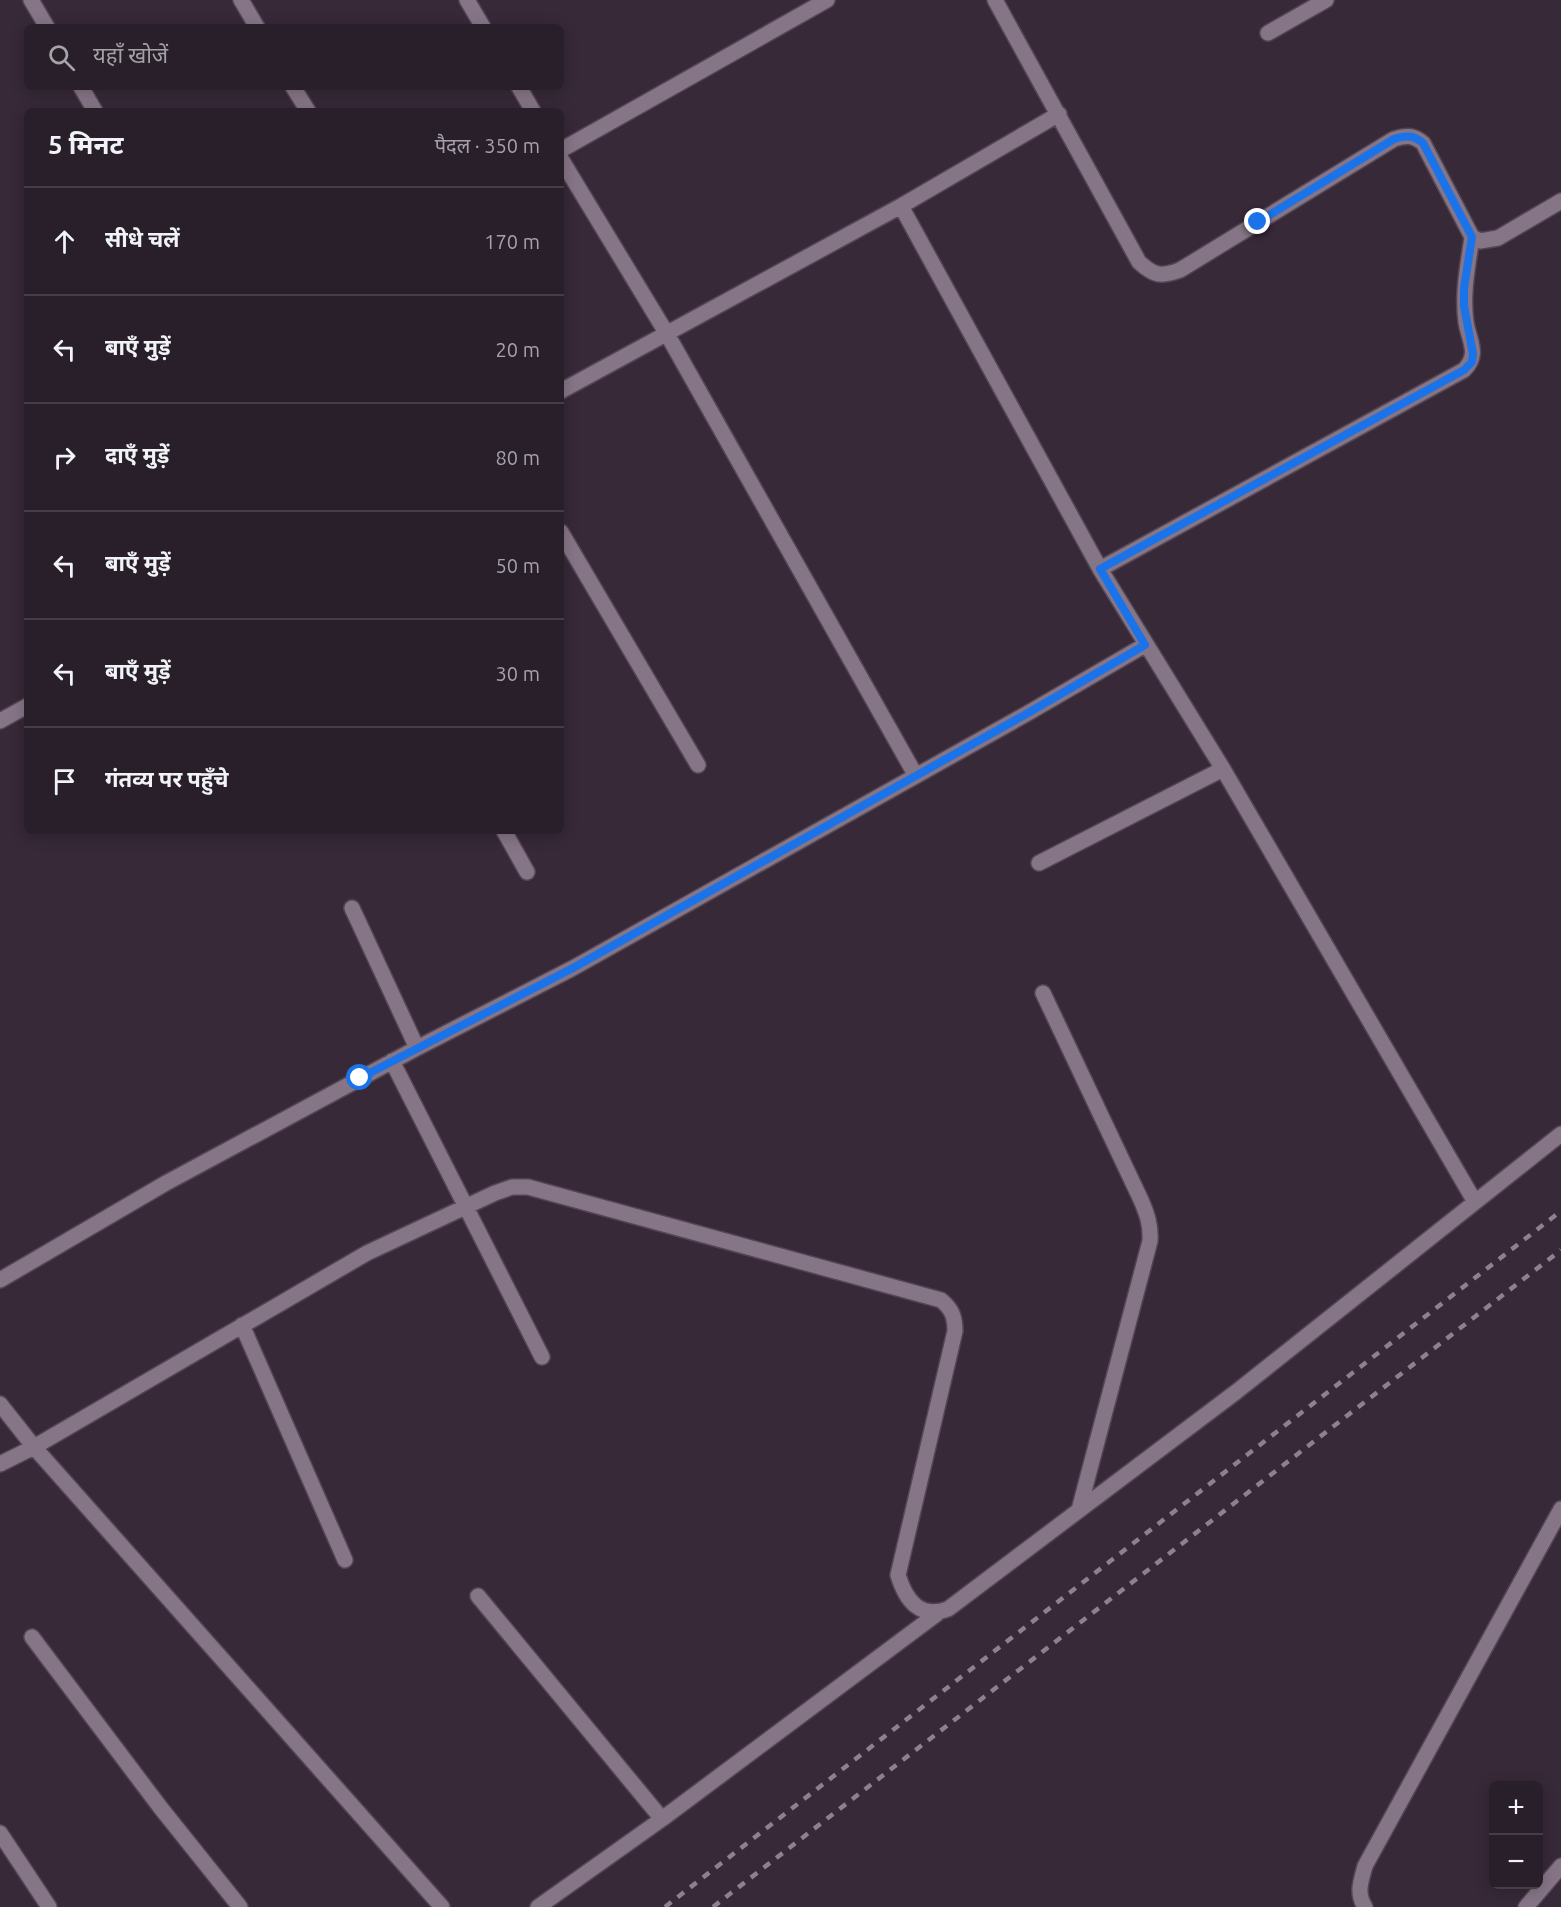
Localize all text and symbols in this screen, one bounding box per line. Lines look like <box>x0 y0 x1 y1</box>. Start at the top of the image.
search box <box>24 24 564 90</box>
icon: search <box>45 41 78 74</box>
text: यहाँ खोजें <box>93 42 168 67</box>
text: 5 मिनट <box>48 130 123 159</box>
text: पैदल · 350 m <box>435 134 540 157</box>
route end <box>1244 208 1270 234</box>
icon: ahead <box>48 225 81 258</box>
text: सीधे चलें <box>105 226 180 251</box>
text: 170 m <box>484 230 540 253</box>
icon: left <box>48 333 81 366</box>
text: बाएँ मुड़ें <box>105 334 171 359</box>
text: 20 m <box>496 338 540 361</box>
icon: right <box>48 441 81 474</box>
text: दाएँ मुड़ें <box>105 442 169 467</box>
text: 80 m <box>496 446 540 469</box>
icon: left <box>48 549 81 582</box>
text: बाएँ मुड़ें <box>105 550 171 575</box>
text: 50 m <box>496 554 540 577</box>
icon: left <box>48 657 81 690</box>
text: बाएँ मुड़ें <box>105 658 171 683</box>
text: 30 m <box>496 662 540 685</box>
icon: arrive <box>48 765 81 798</box>
text: गंतव्य पर पहुँचे <box>105 766 229 791</box>
route start <box>346 1064 372 1090</box>
map controls <box>1489 1781 1543 1889</box>
button: + <box>1489 1781 1543 1835</box>
button: − <box>1489 1835 1543 1889</box>

